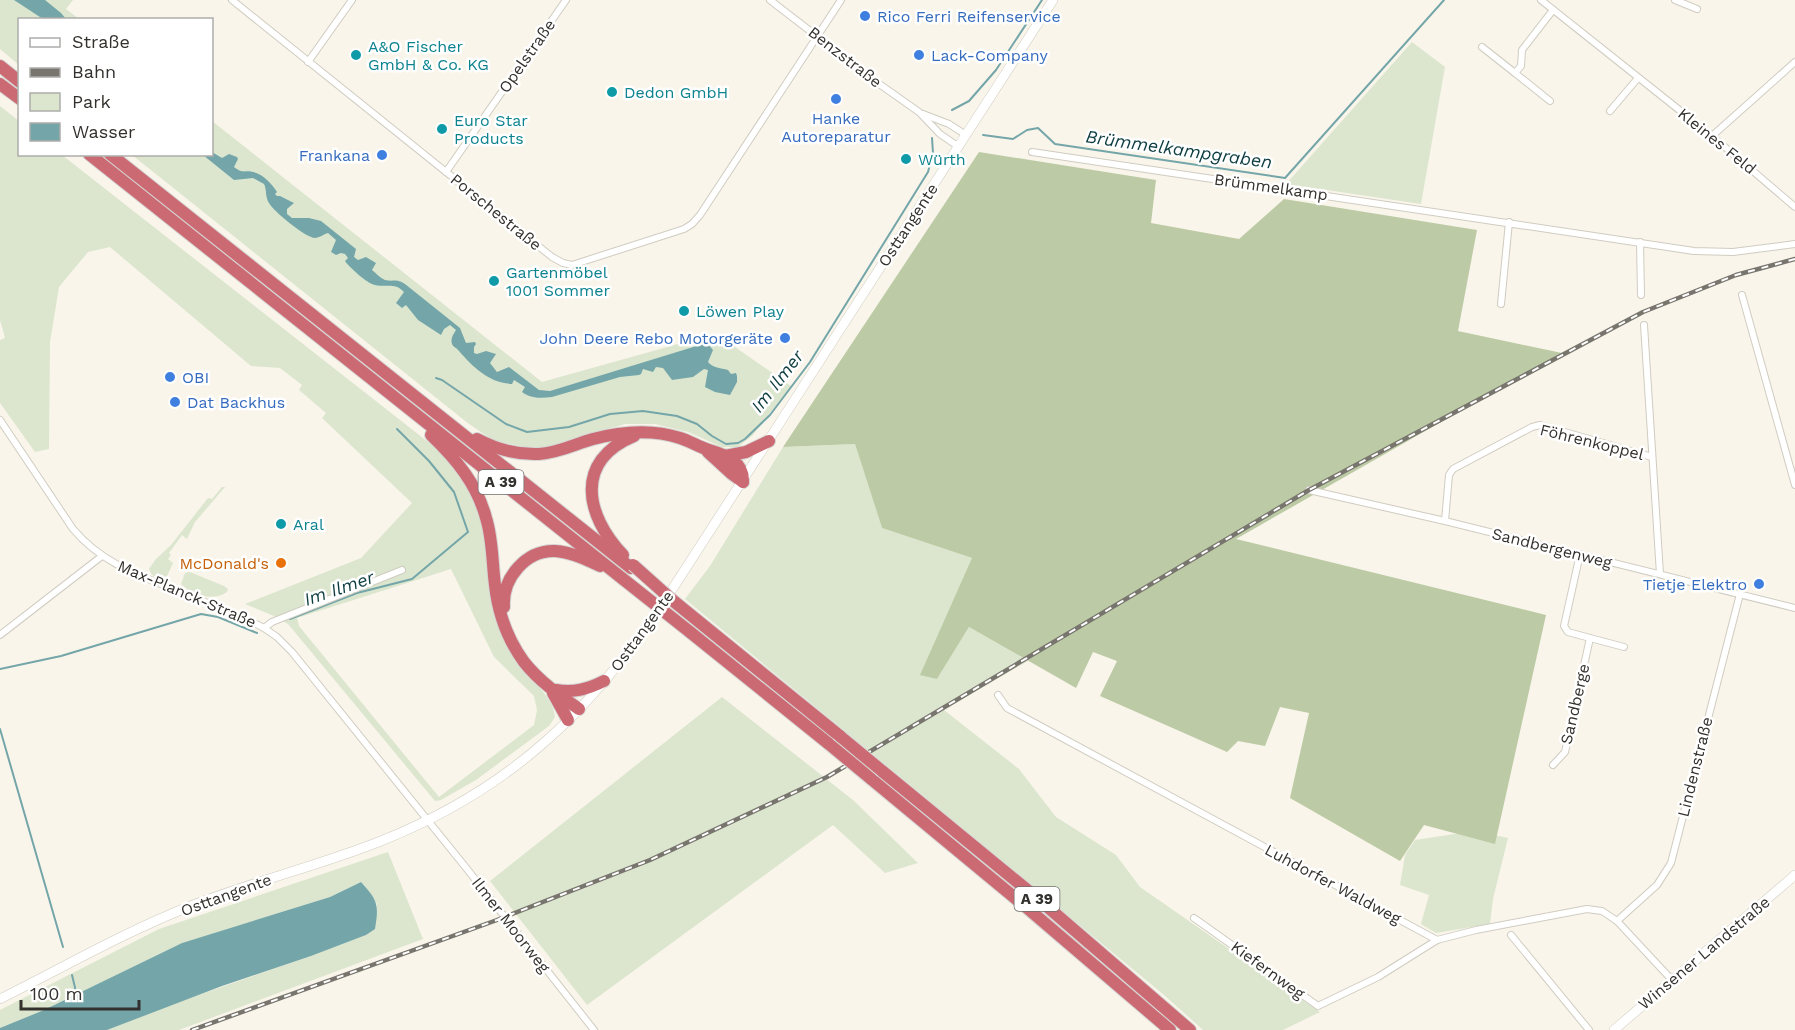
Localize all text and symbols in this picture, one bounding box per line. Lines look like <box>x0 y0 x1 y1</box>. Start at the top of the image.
place label: Rico Ferri Reifenservice <box>877 7 1061 26</box>
marker: Rico Ferri Reifenservice <box>858 9 872 23</box>
street label: Opelstraße <box>495 15 559 97</box>
legend <box>18 18 213 156</box>
street label: Benzstraße <box>805 23 885 91</box>
text: Straße <box>72 31 130 52</box>
place label: A&O Fischer GmbH & Co. KG <box>368 37 489 74</box>
place label: Lack-Company <box>931 46 1049 65</box>
marker: A&O Fischer GmbH & Co. KG <box>349 48 363 62</box>
marker: Lack-Company <box>912 48 926 62</box>
text: Bahn <box>72 61 116 82</box>
place label: Dedon GmbH <box>624 83 728 102</box>
marker: Dedon GmbH <box>605 85 619 99</box>
text: Park <box>72 91 111 112</box>
marker: Hanke Autoreparatur <box>829 92 843 106</box>
street label: Kleines Feld <box>1674 104 1760 178</box>
place label: Hanke Autoreparatur <box>781 109 891 146</box>
place label: Euro Star Products <box>454 111 528 148</box>
text: Wasser <box>72 121 135 142</box>
marker: Euro Star Products <box>435 122 449 136</box>
water label: Brümmelkampgraben <box>1084 126 1274 172</box>
place label: Frankana <box>299 146 370 165</box>
marker: Frankana <box>375 148 389 162</box>
place label: Würth <box>918 150 966 169</box>
marker: Würth <box>899 152 913 166</box>
street label: Porschestraße <box>447 170 545 254</box>
street label: Brümmelkamp <box>1213 170 1329 204</box>
street label: Osttangente <box>874 180 942 270</box>
place label: Gartenmöbel 1001 Sommer <box>506 263 610 300</box>
marker: Gartenmöbel 1001 Sommer <box>487 274 501 288</box>
place label: Löwen Play <box>696 302 785 321</box>
marker: Löwen Play <box>677 304 691 318</box>
place label: John Deere Rebo Motorgeräte <box>539 329 773 348</box>
marker: John Deere Rebo Motorgeräte <box>778 331 792 345</box>
water label: Im Ilmer <box>746 345 808 416</box>
place label: OBI <box>182 368 209 387</box>
marker: OBI <box>163 370 177 384</box>
place label: Dat Backhus <box>187 393 285 412</box>
marker: Dat Backhus <box>168 395 182 409</box>
street label: Föhrenkoppel <box>1538 420 1646 464</box>
road number: A 39 <box>478 470 524 494</box>
place label: Aral <box>293 515 324 534</box>
marker: Aral <box>274 517 288 531</box>
street label: Sandbergenweg <box>1490 524 1614 572</box>
place label: McDonald's <box>180 554 269 573</box>
street label: Max-Planck-Straße <box>115 556 259 632</box>
marker: McDonald's <box>274 556 288 570</box>
water label: Im Ilmer <box>301 566 378 610</box>
place label: Tietje Elektro <box>1643 575 1747 594</box>
marker: Tietje Elektro <box>1752 577 1766 591</box>
street label: Osttangente <box>606 587 678 675</box>
street label: Sandberge <box>1556 662 1594 746</box>
street label: Lindenstraße <box>1673 715 1717 819</box>
street label: Luhdorfer Waldweg <box>1262 840 1405 928</box>
street label: Osttangente <box>178 870 274 920</box>
street label: Ilmer Moorweg <box>468 874 554 977</box>
road number: A 39 <box>1014 887 1060 911</box>
street label: Winsener Landstraße <box>1634 892 1774 1014</box>
street label: Kiefernweg <box>1227 937 1309 1003</box>
scale bar <box>21 973 140 1011</box>
text: 100 m <box>30 983 83 1004</box>

